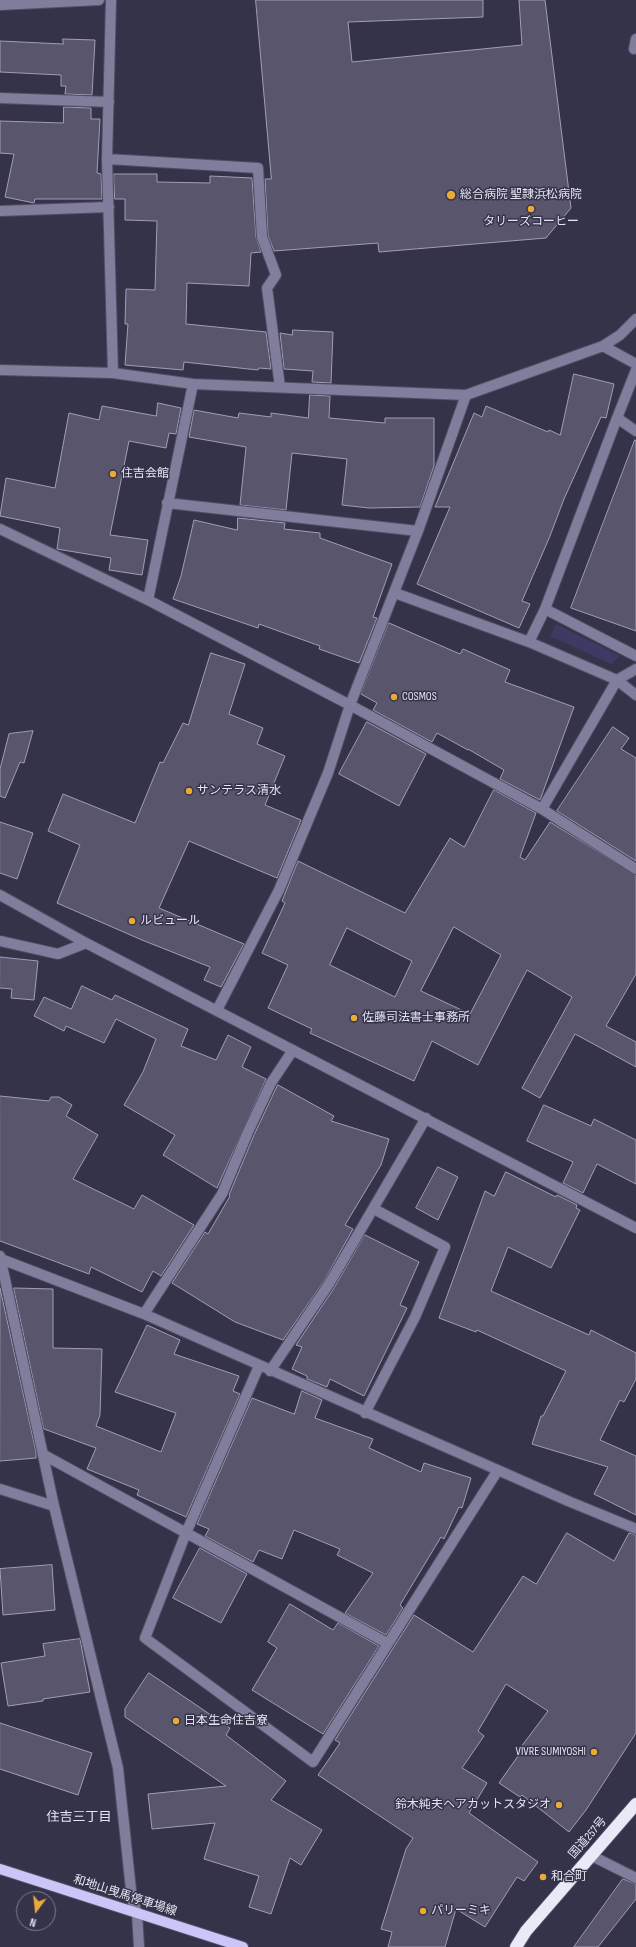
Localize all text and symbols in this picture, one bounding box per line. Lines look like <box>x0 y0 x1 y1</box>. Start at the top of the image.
place label: 総合病院 聖隷浜松病院 <box>460 188 582 202</box>
marker: 総合病院 聖隷浜松病院 <box>445 189 457 201</box>
marker: タリーズコーヒー <box>526 204 536 214</box>
place label: タリーズコーヒー <box>483 215 579 229</box>
place label: 住吉会館 <box>121 467 169 481</box>
marker: 住吉会館 <box>108 469 118 479</box>
place label: COSMOS <box>402 690 437 704</box>
marker: COSMOS <box>389 692 399 702</box>
place label: サンテラス清水 <box>197 784 281 798</box>
marker: サンテラス清水 <box>184 786 194 796</box>
place label: ルビュール <box>140 914 200 928</box>
marker: ルビュール <box>127 916 137 926</box>
place label: 佐藤司法書士事務所 <box>362 1011 470 1025</box>
marker: 佐藤司法書士事務所 <box>349 1013 359 1023</box>
place label: 日本生命住吉寮 <box>184 1714 268 1728</box>
marker: 日本生命住吉寮 <box>171 1716 181 1726</box>
place label: VIVRE SUMIYOSHI <box>515 1745 586 1759</box>
marker: VIVRE SUMIYOSHI <box>589 1747 599 1757</box>
place label: 鈴木純夫ヘアカットスタジオ <box>395 1798 551 1812</box>
marker: 鈴木純夫ヘアカットスタジオ <box>554 1800 564 1810</box>
district label: 住吉三丁目 <box>47 1810 111 1826</box>
street label: 国道257号 <box>566 1814 610 1862</box>
place label: 和合町 <box>551 1870 587 1884</box>
street label: 和地山曳馬停車場線 <box>71 1872 179 1920</box>
marker: 和合町 <box>538 1872 548 1882</box>
north arrow <box>16 1891 56 1931</box>
place label: パリーミキ <box>431 1904 491 1918</box>
marker: パリーミキ <box>418 1906 428 1916</box>
text: N <box>29 1915 38 1929</box>

